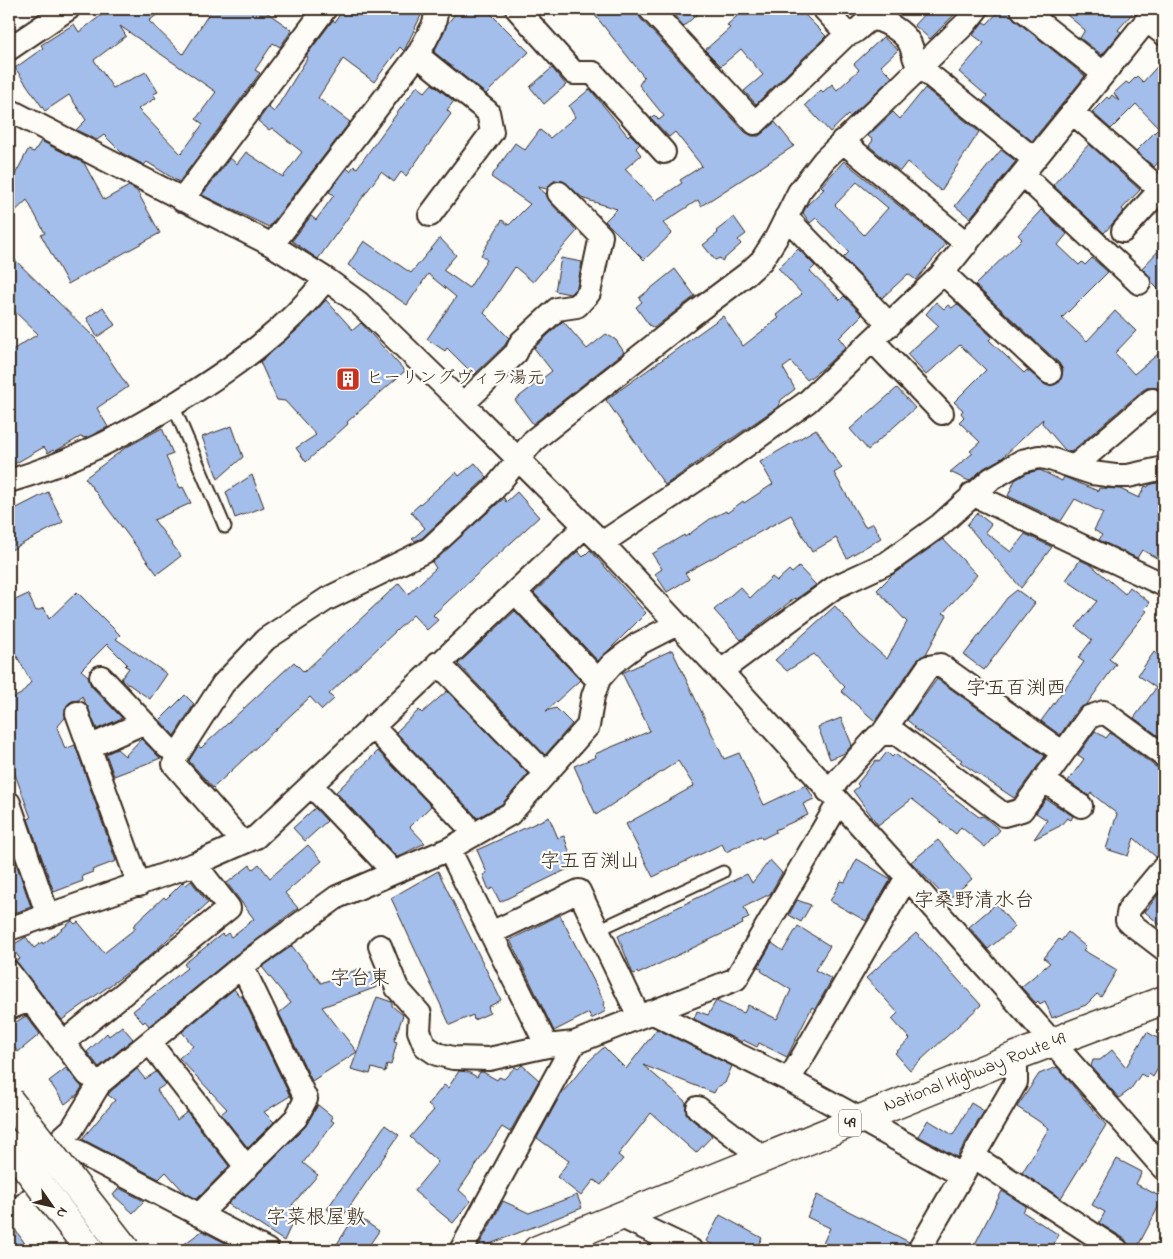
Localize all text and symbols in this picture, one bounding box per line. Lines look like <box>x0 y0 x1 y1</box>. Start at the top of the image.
building icon: ヒーリングヴィラ湯元 <box>335 366 361 392</box>
place label: ヒーリングヴィラ湯元 <box>366 366 545 392</box>
district label: 字五百渕西 <box>966 675 1066 704</box>
district label: 字五百渕山 <box>540 848 640 877</box>
district label: 字桑野清水台 <box>914 887 1034 916</box>
district label: 字台東 <box>330 965 390 994</box>
street label: National Highway Route 49 <box>880 1026 1071 1121</box>
road number: 49 <box>839 1110 861 1136</box>
north arrow <box>28 1182 78 1232</box>
text: N <box>50 1203 73 1222</box>
district label: 字菜根屋敷 <box>266 1204 366 1233</box>

